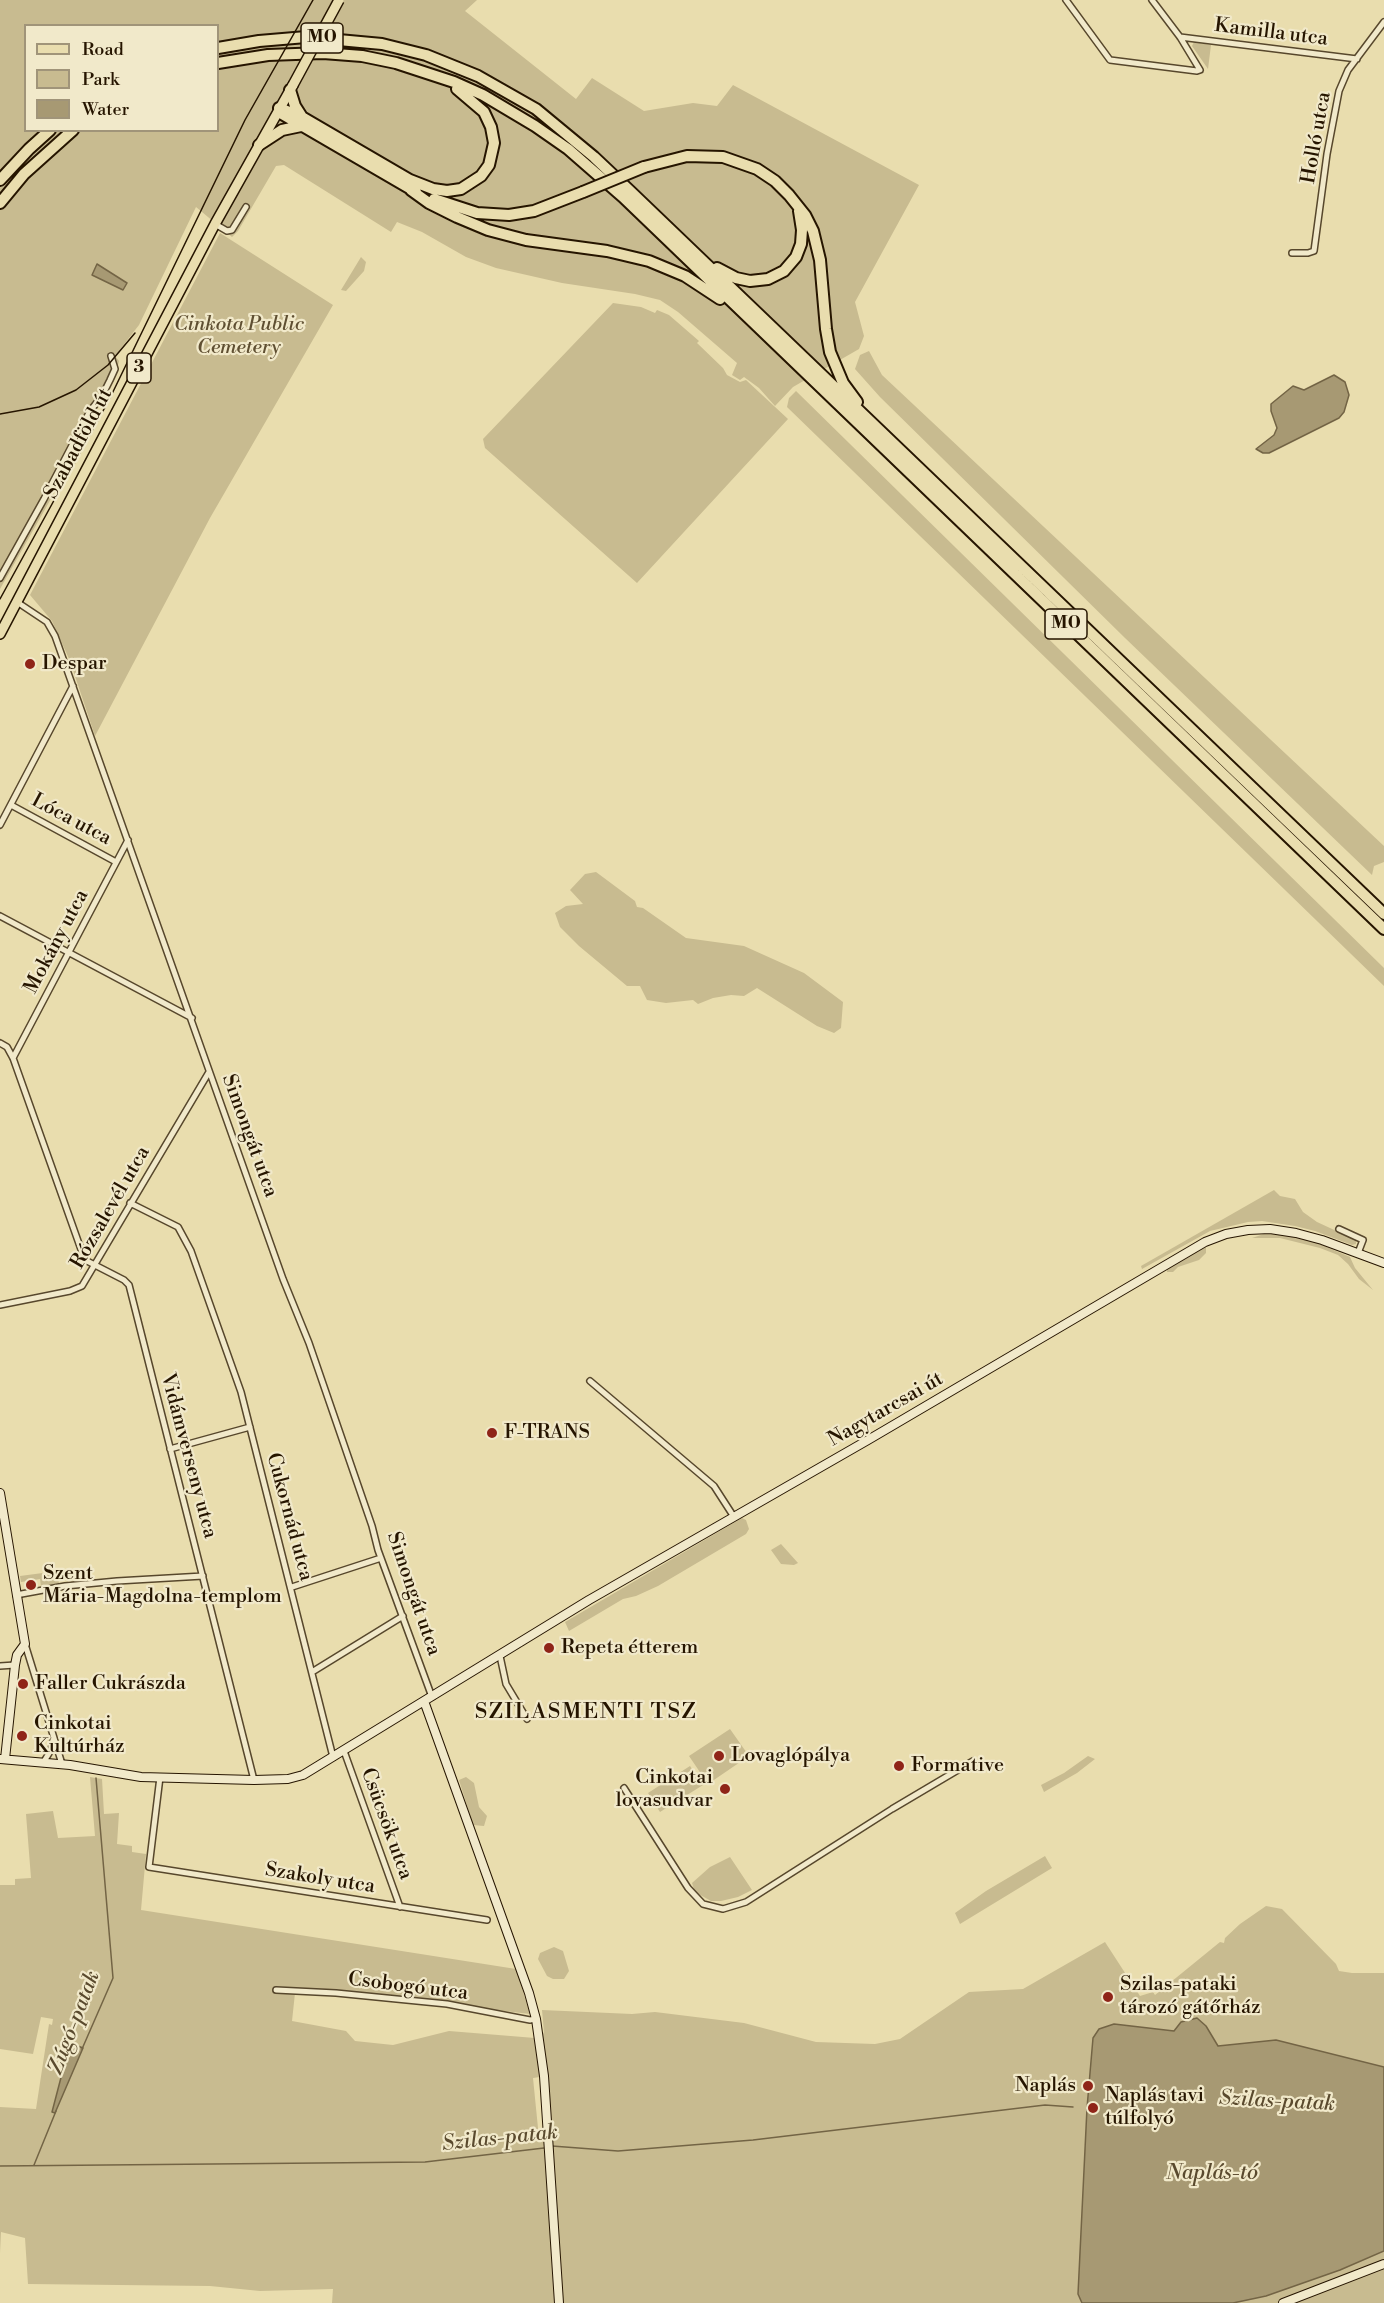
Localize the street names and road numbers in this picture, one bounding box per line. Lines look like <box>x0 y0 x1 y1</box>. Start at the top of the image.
street label: Kamilla utca <box>1213 14 1329 52</box>
road number: M0 <box>301 23 343 53</box>
street label: Holló utca <box>1297 90 1337 186</box>
road number: 3 <box>127 353 151 383</box>
street label: Szabadföld út <box>40 384 118 504</box>
road number: M0 <box>1045 609 1087 639</box>
street label: Lóca utca <box>27 789 115 851</box>
street label: Mokány utca <box>20 886 94 998</box>
street label: Simongát utca <box>216 1071 282 1201</box>
street label: Rózsalevél utca <box>66 1142 156 1274</box>
street label: Nagytarcsai út <box>824 1367 948 1453</box>
street label: Vidámverseny utca <box>154 1371 222 1541</box>
street label: Cukornád utca <box>260 1450 318 1584</box>
street label: Simongát utca <box>381 1529 445 1659</box>
street label: Csücsök utca <box>355 1765 417 1883</box>
street label: Szakoly utca <box>263 1858 377 1900</box>
street label: Csobogó utca <box>347 1968 469 2006</box>

